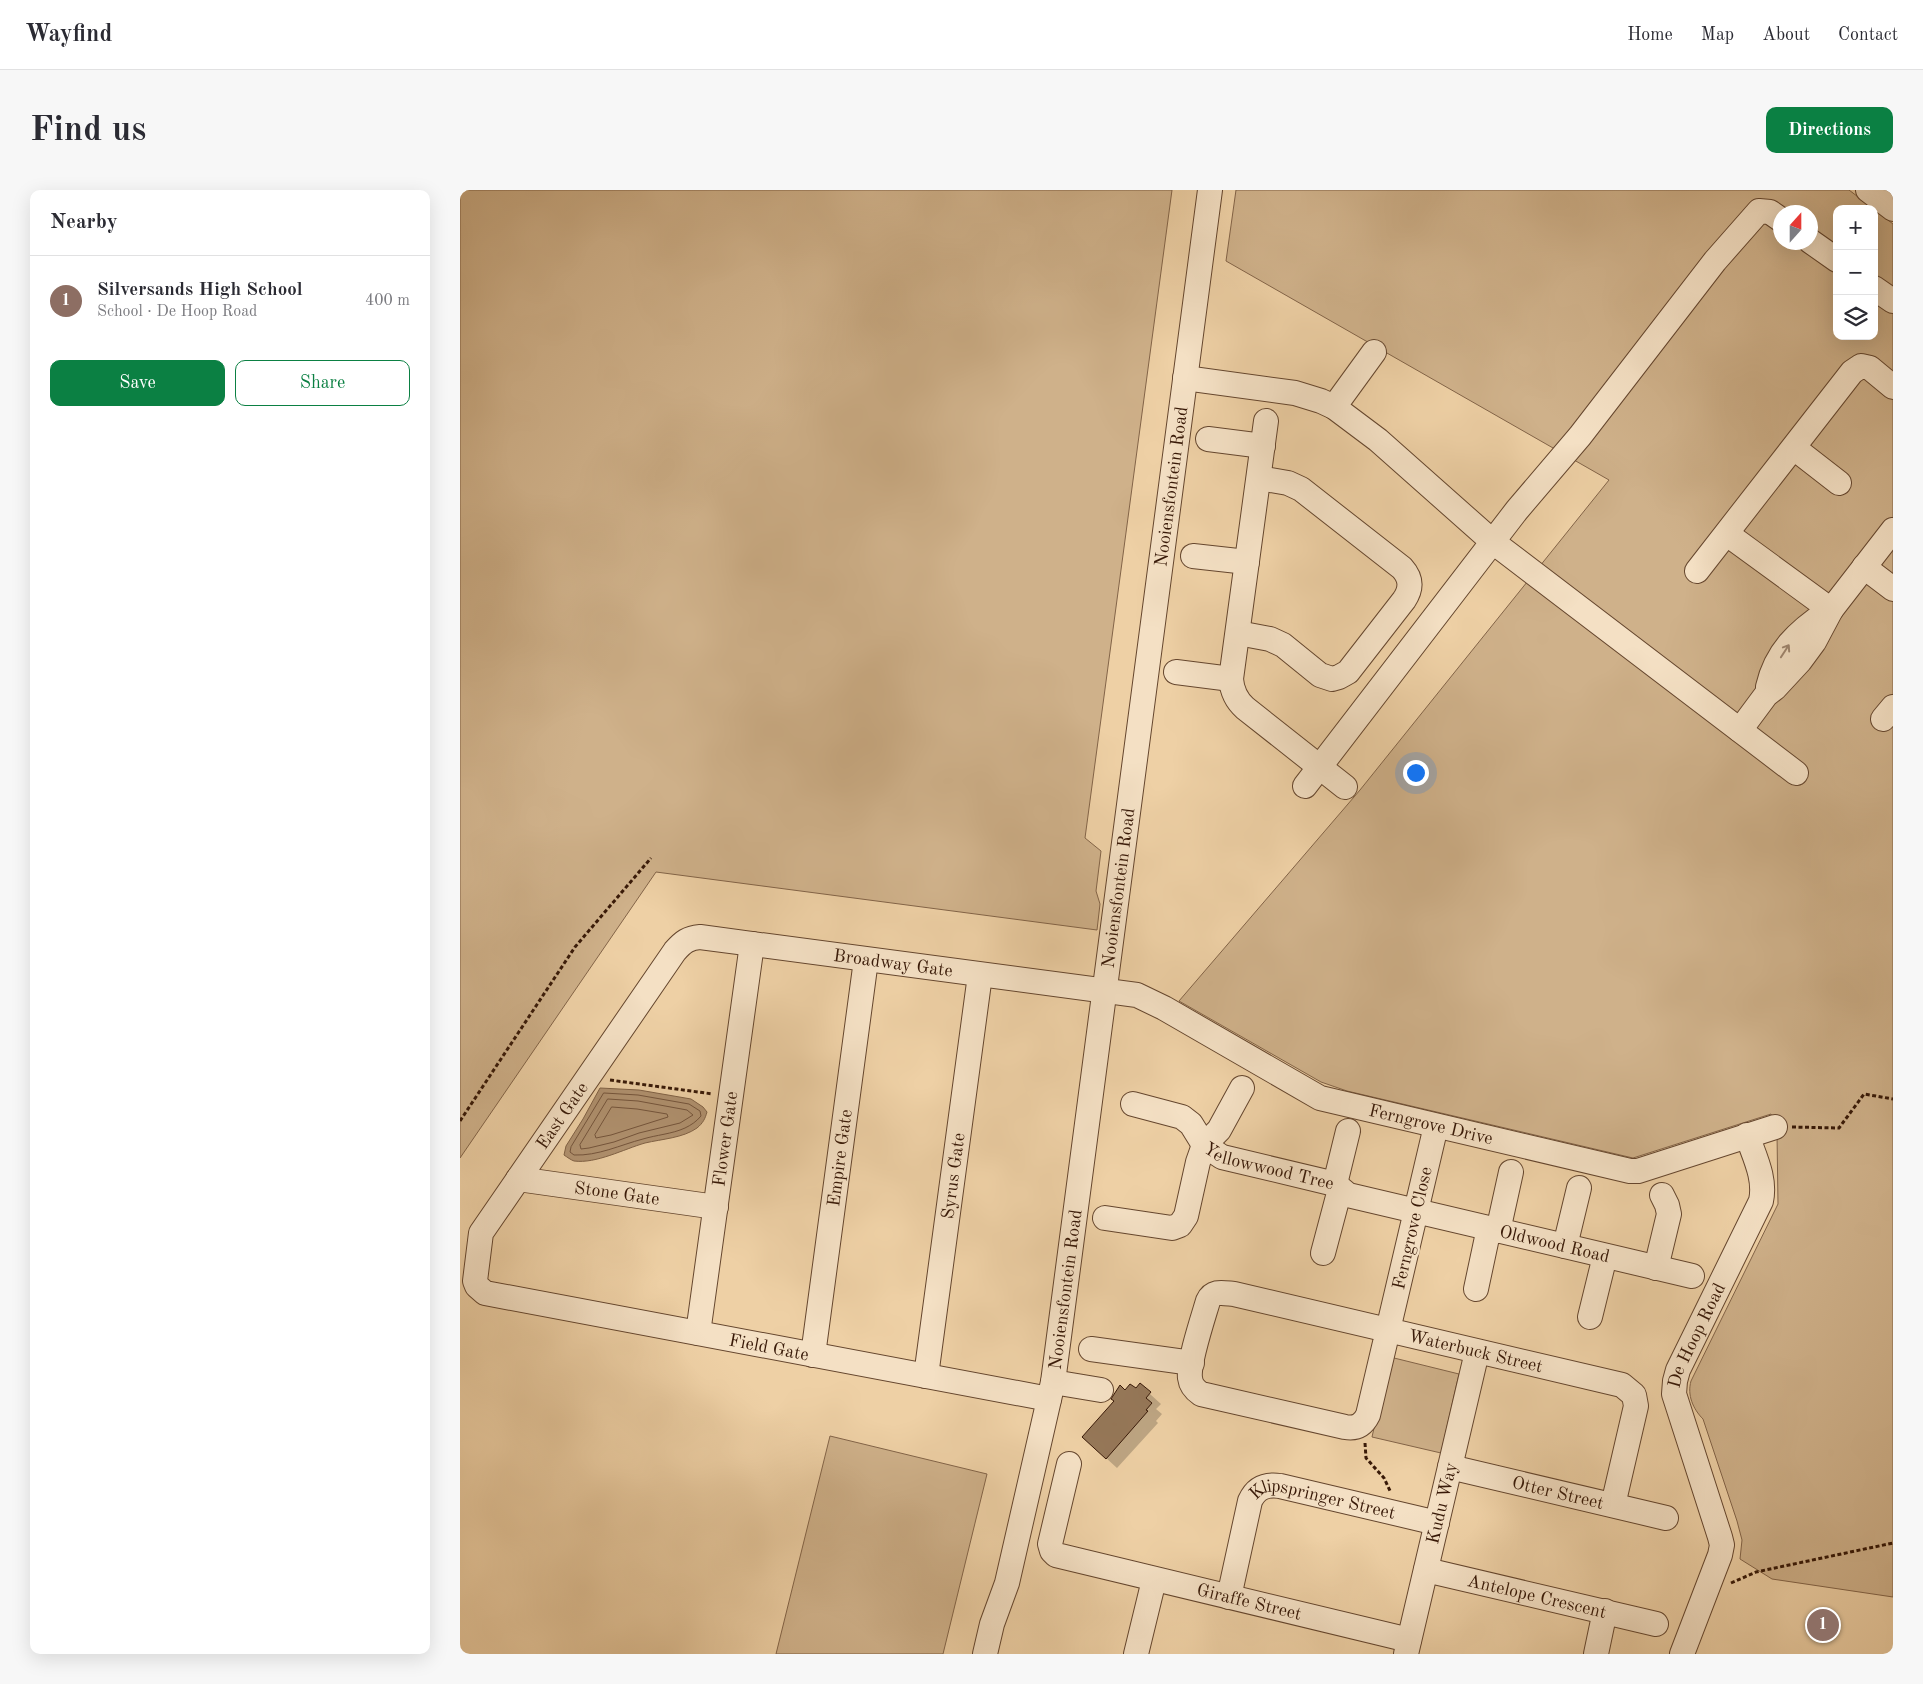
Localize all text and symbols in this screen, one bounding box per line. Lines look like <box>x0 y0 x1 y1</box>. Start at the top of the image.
text: Wayfind <box>25 23 112 47</box>
text: Home <box>1627 26 1673 44</box>
text: Map <box>1701 26 1734 44</box>
text: About <box>1762 26 1810 44</box>
text: Contact <box>1838 26 1898 44</box>
button: Directions <box>1766 107 1893 153</box>
text: Find us <box>30 113 146 148</box>
north arrow <box>1773 205 1818 250</box>
map controls <box>1833 205 1878 340</box>
button: + <box>1833 205 1878 250</box>
text: Nearby <box>50 212 118 233</box>
button: − <box>1833 250 1878 295</box>
text: Silversands High School <box>97 281 303 300</box>
text: 1 <box>61 293 71 309</box>
text: 400 m <box>365 293 410 309</box>
button: layers <box>1833 295 1878 340</box>
text: School · De Hoop Road <box>97 304 257 320</box>
button: Save <box>50 360 225 406</box>
button: Share <box>235 360 410 406</box>
street label: Nooiensfontein Road <box>1152 405 1191 568</box>
one-way arrow <box>1780 644 1790 658</box>
your location <box>1403 760 1429 786</box>
street label: Nooiensfontein Road <box>1100 807 1139 969</box>
street label: Broadway Gate <box>832 947 954 980</box>
street label: East Gate <box>533 1079 592 1153</box>
street label: Flower Gate <box>710 1090 741 1188</box>
street label: Ferngrove Drive <box>1367 1102 1495 1148</box>
street label: Empire Gate <box>825 1108 856 1208</box>
street label: Syrus Gate <box>939 1132 969 1220</box>
street label: Yellowwood Tree <box>1200 1139 1336 1193</box>
street label: Ferngrove Close <box>1390 1165 1436 1291</box>
street label: Stone Gate <box>573 1179 661 1209</box>
street label: Nooiensfontein Road <box>1047 1208 1086 1371</box>
street label: Oldwood Road <box>1498 1223 1611 1266</box>
street label: De Hoop Road <box>1666 1280 1729 1390</box>
street label: Waterbuck Street <box>1406 1327 1544 1376</box>
street label: Field Gate <box>727 1331 810 1365</box>
street label: Kudu Way <box>1424 1460 1461 1546</box>
street label: Otter Street <box>1510 1474 1605 1513</box>
street label: Klipspringer Street <box>1246 1477 1397 1523</box>
street label: Antelope Crescent <box>1465 1572 1608 1622</box>
street label: Giraffe Street <box>1195 1581 1303 1624</box>
pin: 1 <box>1807 1606 1839 1644</box>

